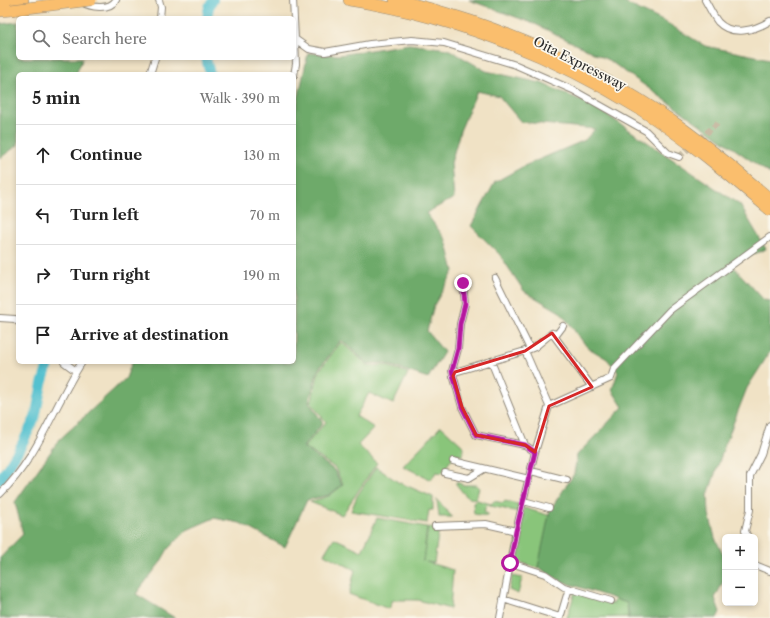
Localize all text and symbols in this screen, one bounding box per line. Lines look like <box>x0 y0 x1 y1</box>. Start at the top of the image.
search box <box>16 16 296 60</box>
icon: search <box>30 27 52 49</box>
text: Search here <box>62 29 147 48</box>
street label: Oita Expressway <box>531 33 630 94</box>
text: 5 min <box>32 88 80 108</box>
text: Walk · 390 m <box>200 90 280 106</box>
icon: ahead <box>32 144 54 166</box>
text: Continue <box>70 145 142 164</box>
text: 130 m <box>244 147 280 163</box>
icon: left <box>32 204 54 226</box>
text: Turn left <box>70 205 139 224</box>
text: 70 m <box>250 207 280 223</box>
icon: right <box>32 264 54 286</box>
text: Turn right <box>70 265 150 284</box>
text: 190 m <box>243 267 280 283</box>
route end <box>454 274 472 292</box>
icon: arrive <box>32 324 54 346</box>
text: Arrive at destination <box>70 325 229 344</box>
map controls <box>722 534 758 606</box>
button: + <box>722 534 758 570</box>
route start <box>501 554 519 572</box>
button: − <box>722 570 758 606</box>

